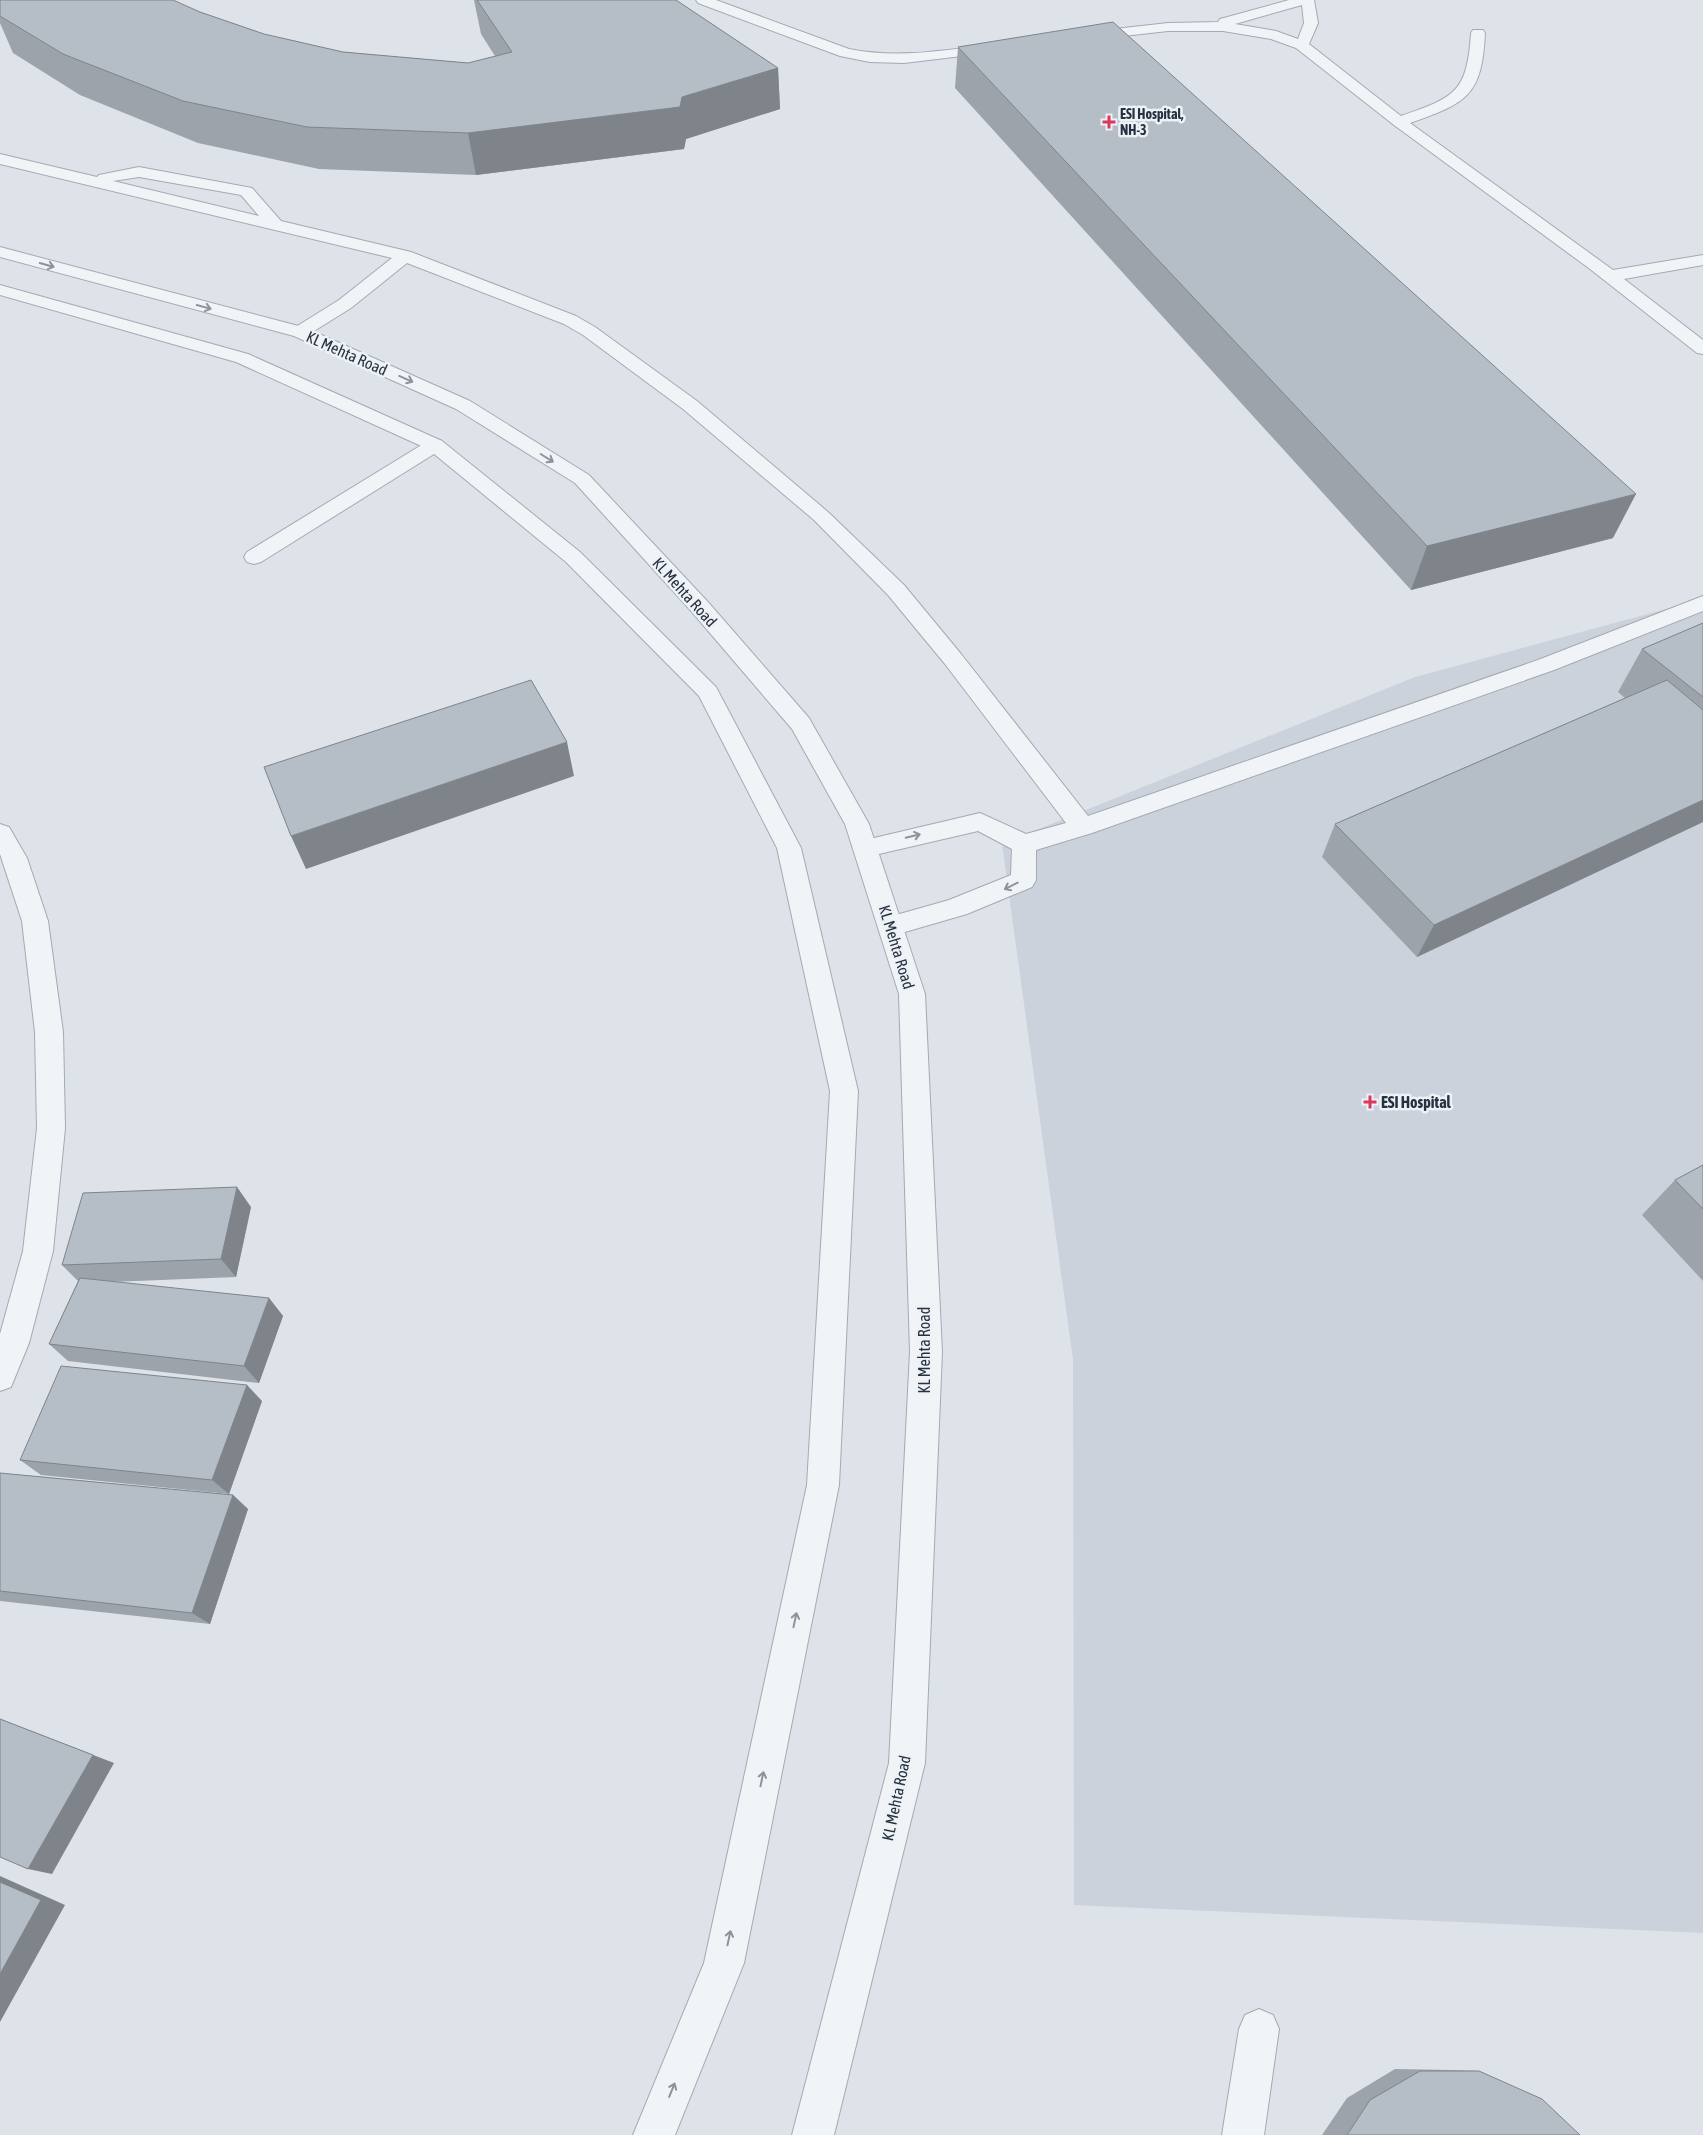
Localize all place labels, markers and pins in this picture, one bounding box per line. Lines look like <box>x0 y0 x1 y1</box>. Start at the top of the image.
place label: ESI Hospital, NH-3 <box>1120 106 1184 138</box>
marker: ESI Hospital, NH-3 <box>1102 115 1116 129</box>
place label: ESI Hospital <box>1381 1093 1452 1111</box>
marker: ESI Hospital <box>1363 1095 1377 1109</box>

